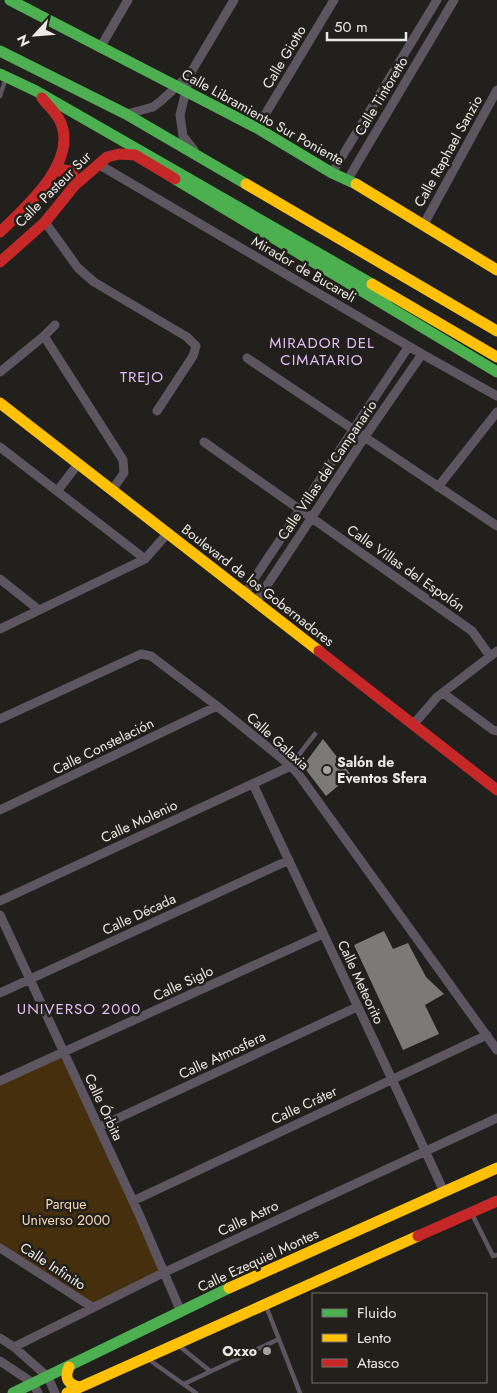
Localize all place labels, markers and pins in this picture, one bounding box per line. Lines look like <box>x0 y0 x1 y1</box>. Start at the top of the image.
place label: Salón de Eventos Sfera <box>337 752 427 788</box>
marker: Salón de Eventos Sfera <box>321 764 333 776</box>
place label: Oxxo <box>222 1341 257 1361</box>
marker: Oxxo <box>261 1345 273 1357</box>

